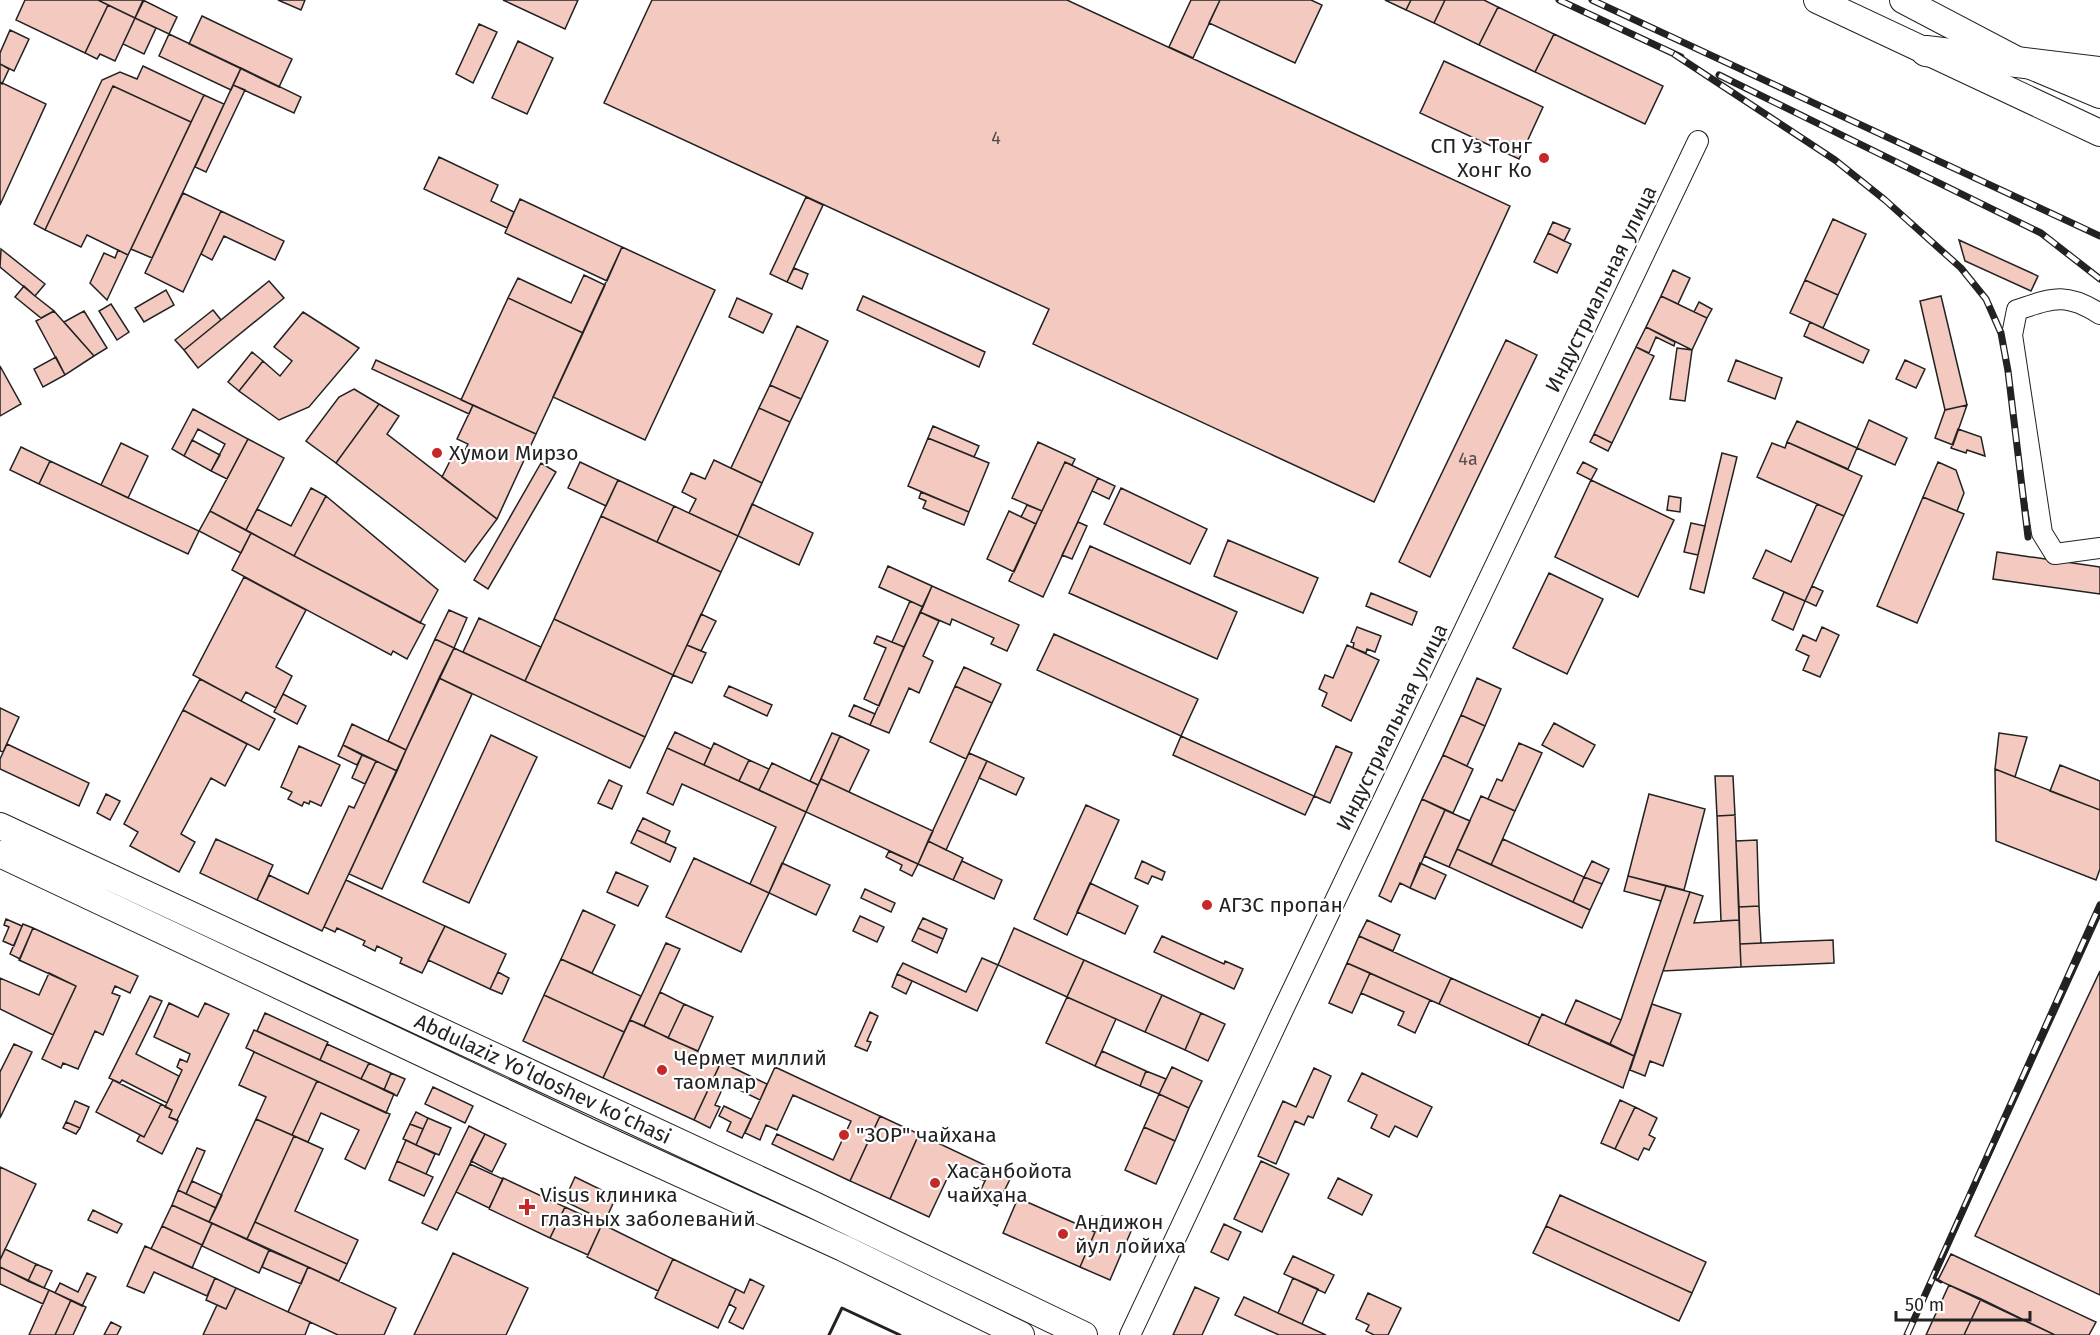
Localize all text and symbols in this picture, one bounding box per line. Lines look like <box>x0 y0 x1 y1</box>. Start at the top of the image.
house number: 4 <box>991 127 1001 149</box>
place label: СП Уз Тонг Хонг Ко <box>1431 133 1532 183</box>
marker: СП Уз Тонг Хонг Ко <box>1537 151 1551 165</box>
street label: Индустриальная улица <box>1540 181 1662 397</box>
place label: Хумои Мирзо <box>449 440 579 466</box>
marker: Хумои Мирзо <box>430 446 444 460</box>
house number: 4а <box>1458 448 1478 470</box>
street label: Индустриальная улица <box>1331 619 1453 835</box>
place label: АГЗС пропан <box>1219 892 1343 918</box>
marker: АГЗС пропан <box>1200 898 1214 912</box>
street label: Abdulaziz Yoʻldoshev koʻchasi <box>411 1008 675 1150</box>
place label: Чермет миллий таомлар <box>674 1045 827 1095</box>
marker: Чермет миллий таомлар <box>655 1063 669 1077</box>
place label: "ЗОР" чайхана <box>856 1122 997 1148</box>
marker: "ЗОР" чайхана <box>837 1128 851 1142</box>
place label: Хасанбойота чайхана <box>947 1158 1072 1208</box>
marker: Хасанбойота чайхана <box>928 1176 942 1190</box>
place label: Visus клиника глазных заболеваний <box>540 1182 756 1232</box>
marker: Visus клиника глазных заболеваний <box>518 1198 536 1216</box>
place label: Андижон йул лойиха <box>1075 1209 1186 1259</box>
marker: Андижон йул лойиха <box>1056 1227 1070 1241</box>
scale bar <box>1896 1284 2030 1322</box>
text: 50 m <box>1905 1294 1944 1316</box>

